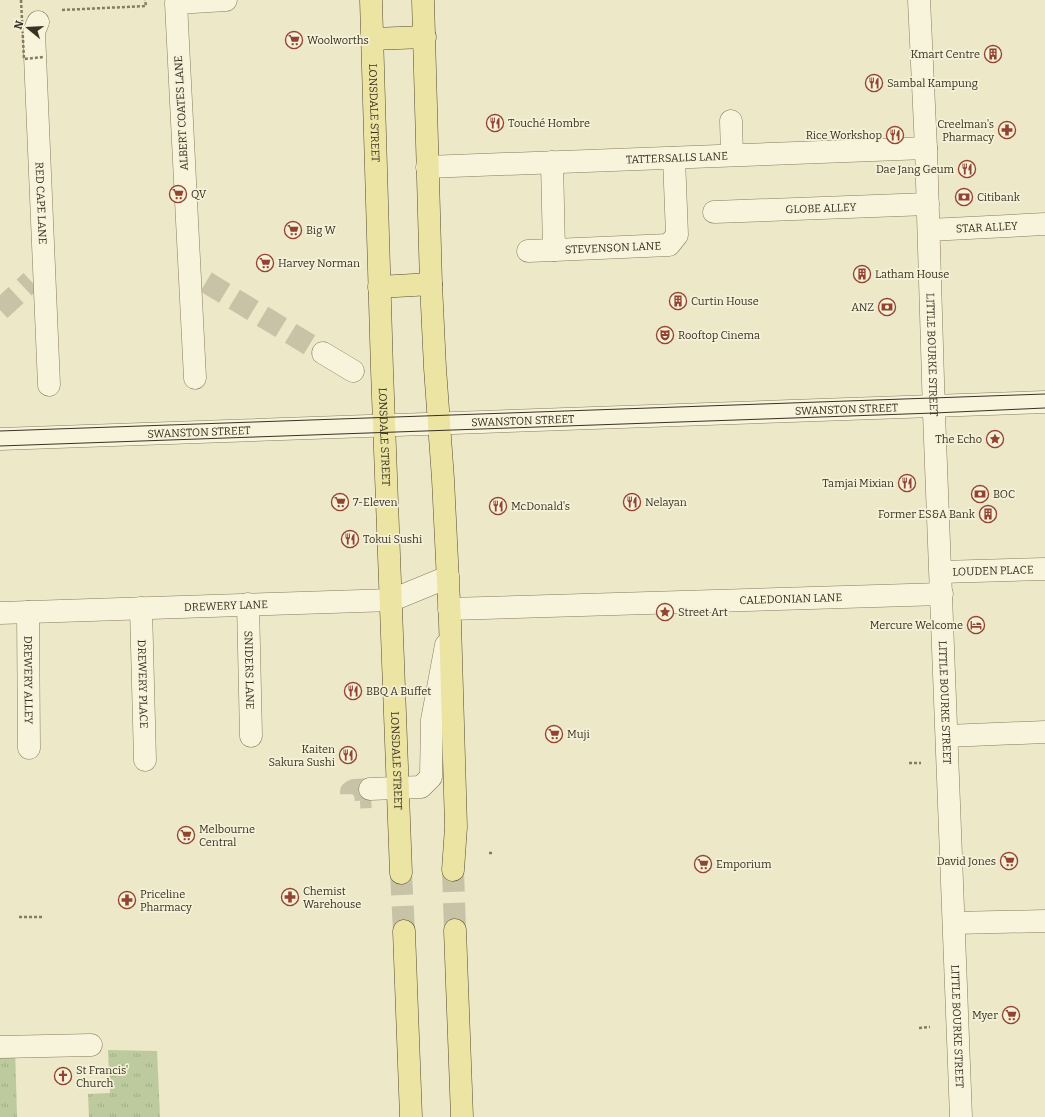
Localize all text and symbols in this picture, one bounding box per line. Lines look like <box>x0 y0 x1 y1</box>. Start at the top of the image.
north arrow <box>8 8 48 48</box>
text: N <box>11 19 27 31</box>
supermarket icon: Woolworths <box>284 30 304 50</box>
place label: Woolworths <box>307 34 369 47</box>
building icon: Kmart Centre <box>983 44 1003 64</box>
place label: Kmart Centre <box>910 48 980 61</box>
street label: ALBERT COATES LANE <box>172 55 191 171</box>
street label: LONSDALE STREET <box>366 64 382 163</box>
restaurant icon: Sambal Kampung <box>864 73 884 93</box>
place label: Sambal Kampung <box>887 77 978 90</box>
restaurant icon: Touché Hombre <box>485 113 505 133</box>
place label: Touché Hombre <box>508 117 590 130</box>
place label: Creelman's Pharmacy <box>937 118 994 144</box>
pharmacy icon: Creelman's Pharmacy <box>997 120 1017 140</box>
restaurant icon: Rice Workshop <box>885 125 905 145</box>
place label: Rice Workshop <box>806 129 882 142</box>
street label: TATTERSALLS LANE <box>626 150 728 166</box>
restaurant icon: Dae Jang Geum <box>957 159 977 179</box>
street label: RED CAPE LANE <box>33 162 49 245</box>
place label: Dae Jang Geum <box>876 163 954 176</box>
supermarket icon: QV <box>168 184 188 204</box>
bank icon: Citibank <box>954 187 974 207</box>
place label: QV <box>191 188 207 201</box>
place label: Citibank <box>977 191 1021 204</box>
street label: GLOBE ALLEY <box>785 201 858 216</box>
street label: STAR ALLEY <box>956 219 1019 236</box>
supermarket icon: Big W <box>283 220 303 240</box>
place label: Big W <box>306 224 337 237</box>
street label: STEVENSON LANE <box>565 239 662 257</box>
supermarket icon: Harvey Norman <box>255 253 275 273</box>
place label: Harvey Norman <box>278 257 360 270</box>
building icon: Latham House <box>852 264 872 284</box>
place label: Latham House <box>875 268 949 281</box>
building icon: Curtin House <box>668 291 688 311</box>
street label: LITTLE BOURKE STREET <box>923 293 940 417</box>
place label: Curtin House <box>691 295 759 308</box>
bank icon: ANZ <box>877 297 897 317</box>
place label: ANZ <box>851 301 874 314</box>
theatre icon: Rooftop Cinema <box>655 325 675 345</box>
place label: Rooftop Cinema <box>678 329 760 342</box>
street label: LONSDALE STREET <box>376 387 392 487</box>
street label: SWANSTON STREET <box>795 401 899 418</box>
street label: SWANSTON STREET <box>471 413 575 429</box>
street label: SWANSTON STREET <box>147 424 251 441</box>
place icon: The Echo <box>985 429 1005 449</box>
place label: The Echo <box>935 433 982 446</box>
restaurant icon: Tamjai Mixian <box>897 473 917 493</box>
place label: Tamjai Mixian <box>822 477 894 490</box>
bank icon: BOC <box>970 484 990 504</box>
place label: BOC <box>993 488 1015 501</box>
supermarket icon: 7-Eleven <box>330 492 350 512</box>
restaurant icon: Nelayan <box>622 492 642 512</box>
place label: 7-Eleven <box>353 496 398 509</box>
restaurant icon: McDonald's <box>488 496 508 516</box>
place label: Nelayan <box>645 496 687 509</box>
place label: McDonald's <box>511 500 570 513</box>
building icon: Former ES&A Bank <box>978 504 998 524</box>
place label: Former ES&A Bank <box>878 508 976 521</box>
restaurant icon: Tokui Sushi <box>340 529 360 549</box>
place label: Tokui Sushi <box>363 533 423 546</box>
street label: LOUDEN PLACE <box>952 563 1034 579</box>
street label: CALEDONIAN LANE <box>739 591 843 607</box>
street label: DREWERY LANE <box>184 598 268 614</box>
place icon: Street Art <box>655 602 675 622</box>
place label: Street Art <box>678 606 728 619</box>
hotel icon: Mercure Welcome <box>966 615 986 635</box>
place label: Mercure Welcome <box>870 619 963 632</box>
street label: SNIDERS LANE <box>242 630 256 710</box>
street label: DREWERY ALLEY <box>21 636 35 725</box>
street label: DREWERY PLACE <box>135 639 150 729</box>
street label: LITTLE BOURKE STREET <box>936 640 953 765</box>
restaurant icon: BBQ A Buffet <box>343 681 363 701</box>
place label: BBQ A Buffet <box>366 685 431 698</box>
street label: LONSDALE STREET <box>388 711 405 811</box>
supermarket icon: Muji <box>544 724 564 744</box>
place label: Muji <box>567 728 591 741</box>
place label: Kaiten Sakura Sushi <box>268 743 336 769</box>
restaurant icon: Kaiten Sakura Sushi <box>338 745 358 765</box>
place label: Melbourne Central <box>199 823 255 849</box>
supermarket icon: Melbourne Central <box>176 825 196 845</box>
supermarket icon: David Jones <box>999 851 1019 871</box>
supermarket icon: Emporium <box>693 854 713 874</box>
place label: David Jones <box>937 855 996 868</box>
place label: Emporium <box>716 858 772 871</box>
place label: Chemist Warehouse <box>303 885 361 911</box>
pharmacy icon: Chemist Warehouse <box>280 887 300 907</box>
place label: Priceline Pharmacy <box>140 888 192 914</box>
pharmacy icon: Priceline Pharmacy <box>117 890 137 910</box>
street label: LITTLE BOURKE STREET <box>948 964 966 1089</box>
supermarket icon: Myer <box>1001 1005 1021 1025</box>
place label: Myer <box>972 1009 998 1022</box>
place label: St Francis' Church <box>76 1064 128 1090</box>
church icon: St Francis' Church <box>53 1066 73 1086</box>

